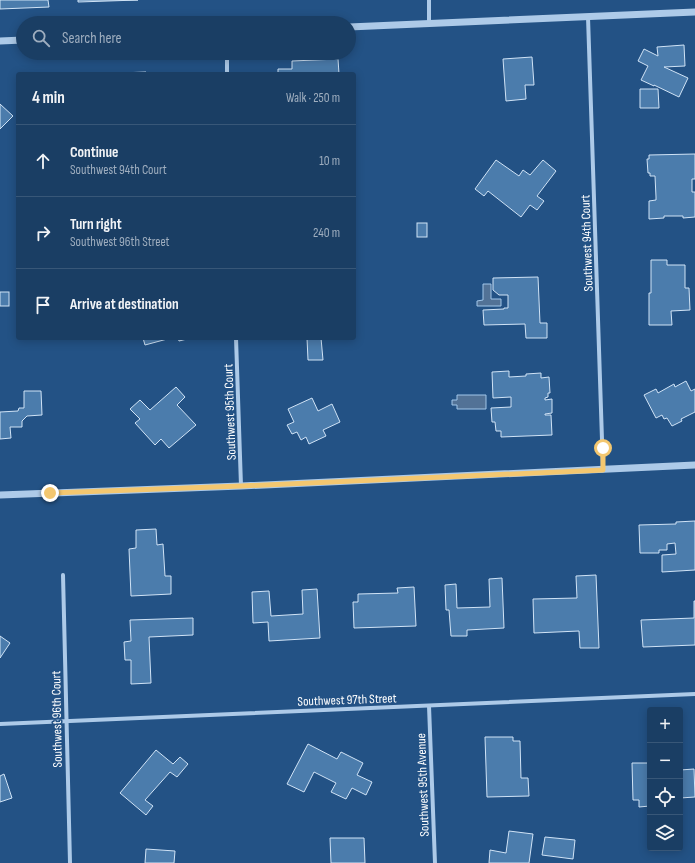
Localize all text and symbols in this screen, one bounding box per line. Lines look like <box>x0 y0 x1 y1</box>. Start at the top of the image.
search box <box>16 16 356 60</box>
icon: search <box>30 27 52 49</box>
text: Search here <box>62 29 122 48</box>
text: 4 min <box>32 88 65 108</box>
text: Walk · 250 m <box>286 90 340 106</box>
text: Continue <box>70 143 119 162</box>
icon: ahead <box>32 150 54 172</box>
text: 10 m <box>319 153 340 169</box>
text: Southwest 94th Court <box>70 162 167 178</box>
street label: Southwest 94th Court <box>577 194 597 292</box>
text: Turn right <box>70 215 122 234</box>
icon: right <box>32 222 54 244</box>
text: 240 m <box>313 225 340 241</box>
text: Southwest 96th Street <box>70 234 170 250</box>
icon: arrive <box>32 294 54 316</box>
text: Arrive at destination <box>70 295 179 314</box>
street label: Southwest 95th Court <box>220 363 240 460</box>
route start <box>594 439 612 457</box>
route end <box>41 484 59 502</box>
street label: Southwest 96th Court <box>48 670 66 768</box>
street label: Southwest 97th Street <box>297 690 397 710</box>
map controls <box>647 707 683 851</box>
button: + <box>647 707 683 743</box>
street label: Southwest 95th Avenue <box>413 733 433 837</box>
button: − <box>647 743 683 779</box>
button: locate <box>647 779 683 815</box>
button: layers <box>647 815 683 851</box>

